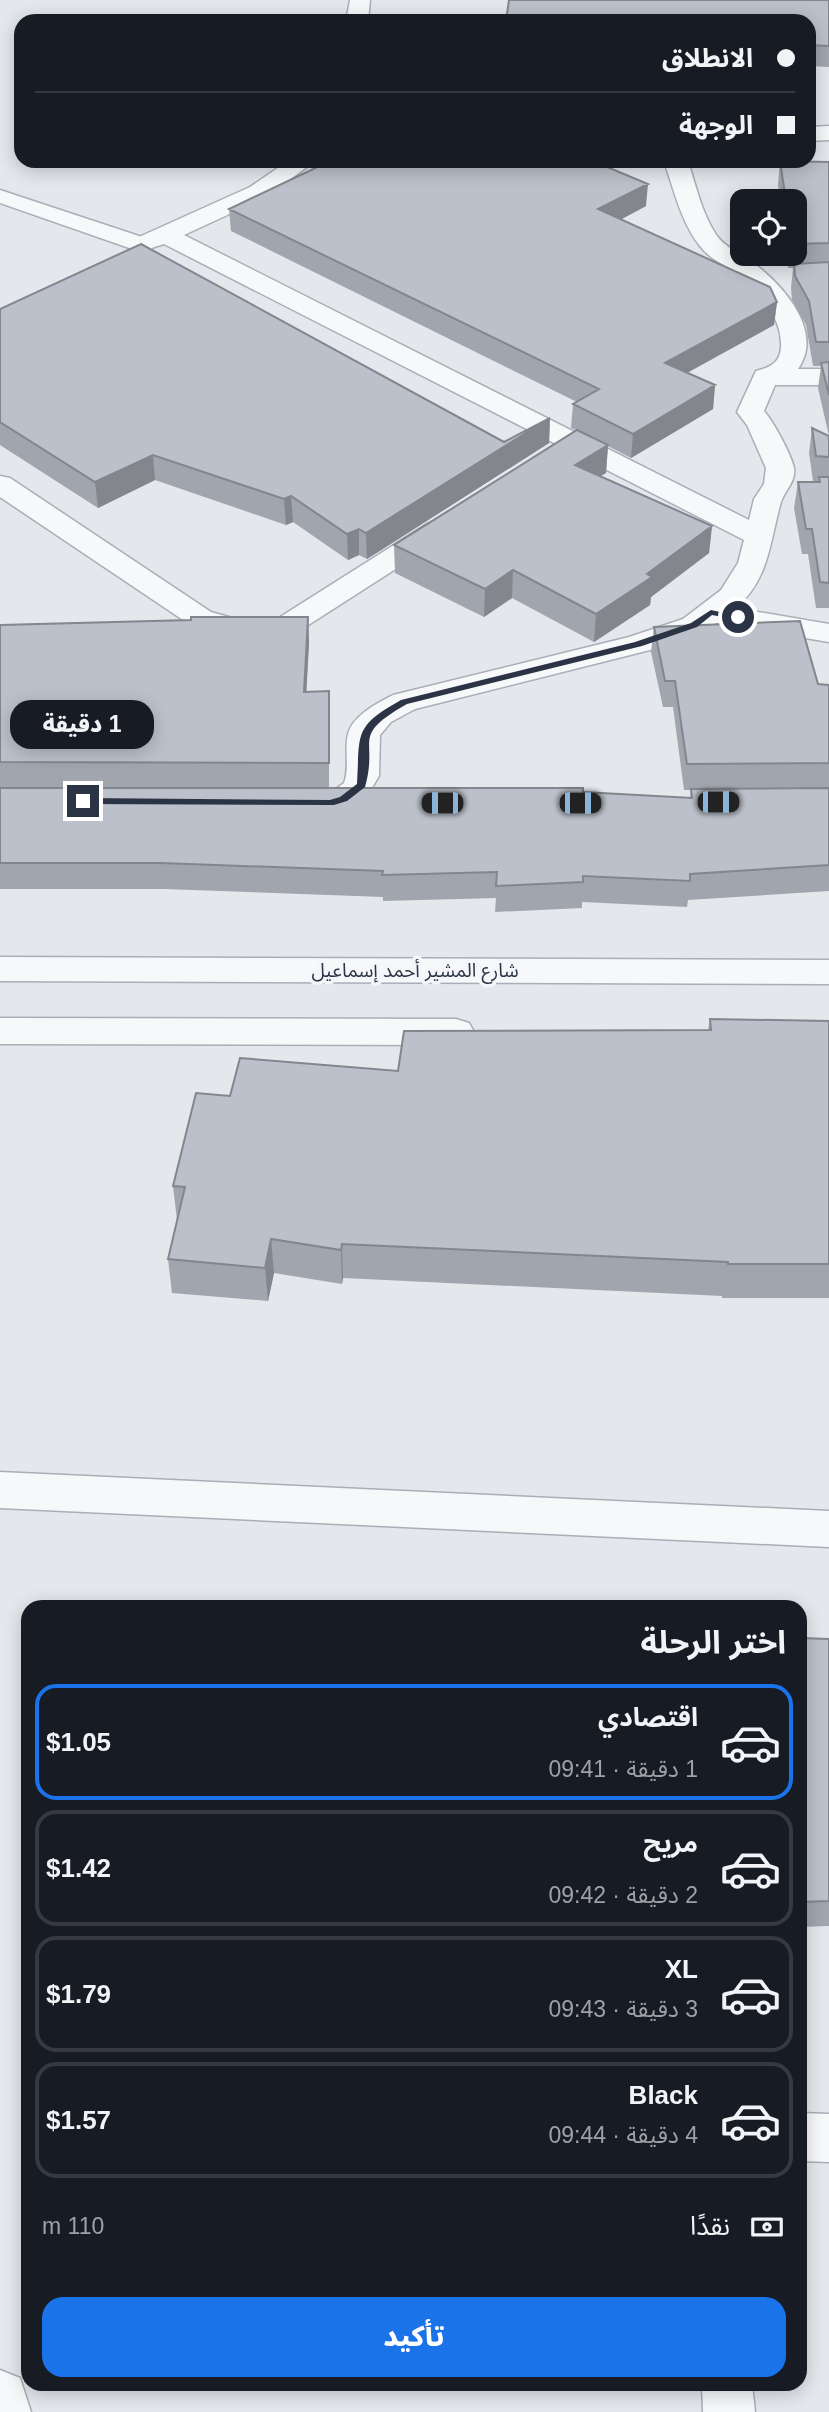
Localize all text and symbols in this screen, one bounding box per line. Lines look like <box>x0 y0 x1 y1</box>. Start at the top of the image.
text: الانطلاق <box>662 43 753 73</box>
text: الوجهة <box>679 110 753 140</box>
map controls <box>730 189 807 266</box>
button: locate <box>730 189 807 266</box>
route start <box>722 601 754 633</box>
callout: 1 دقيقة <box>11 700 155 748</box>
text: 1 دقيقة <box>42 711 122 737</box>
route end <box>67 785 99 817</box>
car <box>698 792 740 813</box>
car <box>422 793 464 814</box>
car <box>560 793 602 814</box>
street label: شارع المشير أحمد إسماعيل <box>311 959 519 984</box>
text: اختر الرحلة <box>640 1624 786 1660</box>
text: اقتصادي <box>598 1702 698 1732</box>
icon: car <box>719 1711 782 1774</box>
text: $1.05 <box>46 1727 111 1757</box>
text: 1 دقيقة · 09:41 <box>548 1756 698 1782</box>
text: مريح <box>643 1828 698 1858</box>
icon: car <box>719 1837 782 1900</box>
text: $1.42 <box>46 1853 111 1883</box>
text: 2 دقيقة · 09:42 <box>548 1882 698 1908</box>
text: XL <box>665 1954 698 1984</box>
icon: car <box>719 1963 782 2026</box>
text: $1.79 <box>46 1979 111 2009</box>
text: 3 دقيقة · 09:43 <box>548 1996 698 2022</box>
text: Black <box>629 2080 698 2110</box>
icon: car <box>719 2089 782 2152</box>
text: $1.57 <box>46 2105 111 2135</box>
text: 4 دقيقة · 09:44 <box>548 2122 698 2148</box>
icon: cash <box>748 2208 786 2246</box>
text: نقدًا <box>690 2211 730 2241</box>
text: 110 m <box>42 2213 104 2239</box>
button: تأكيد <box>42 2297 786 2377</box>

